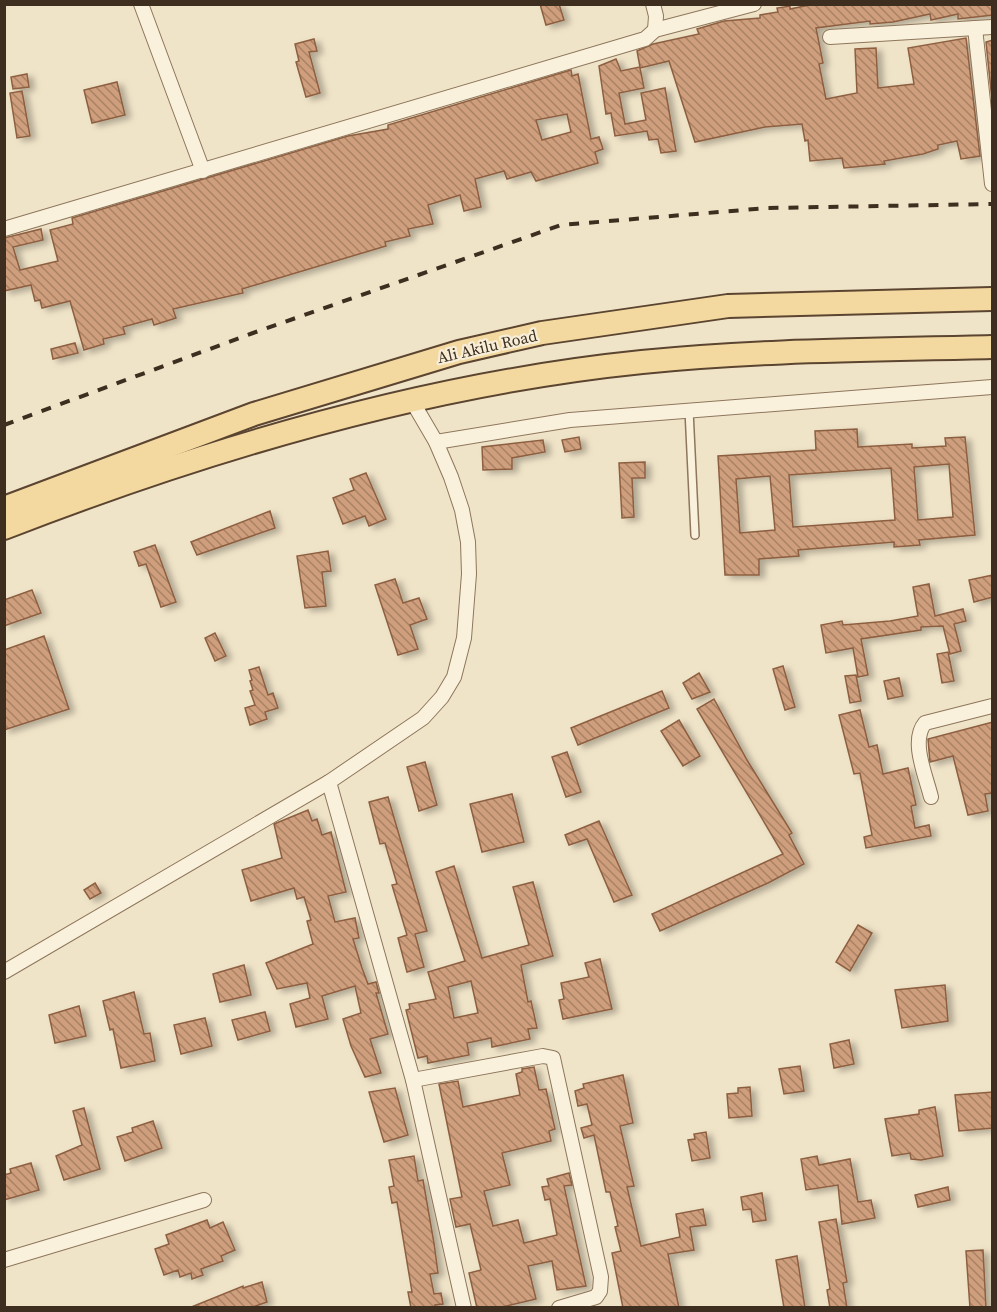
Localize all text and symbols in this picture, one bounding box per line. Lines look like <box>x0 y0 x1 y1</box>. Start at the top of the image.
street label: Ali Akilu Road <box>435 324 539 368</box>

